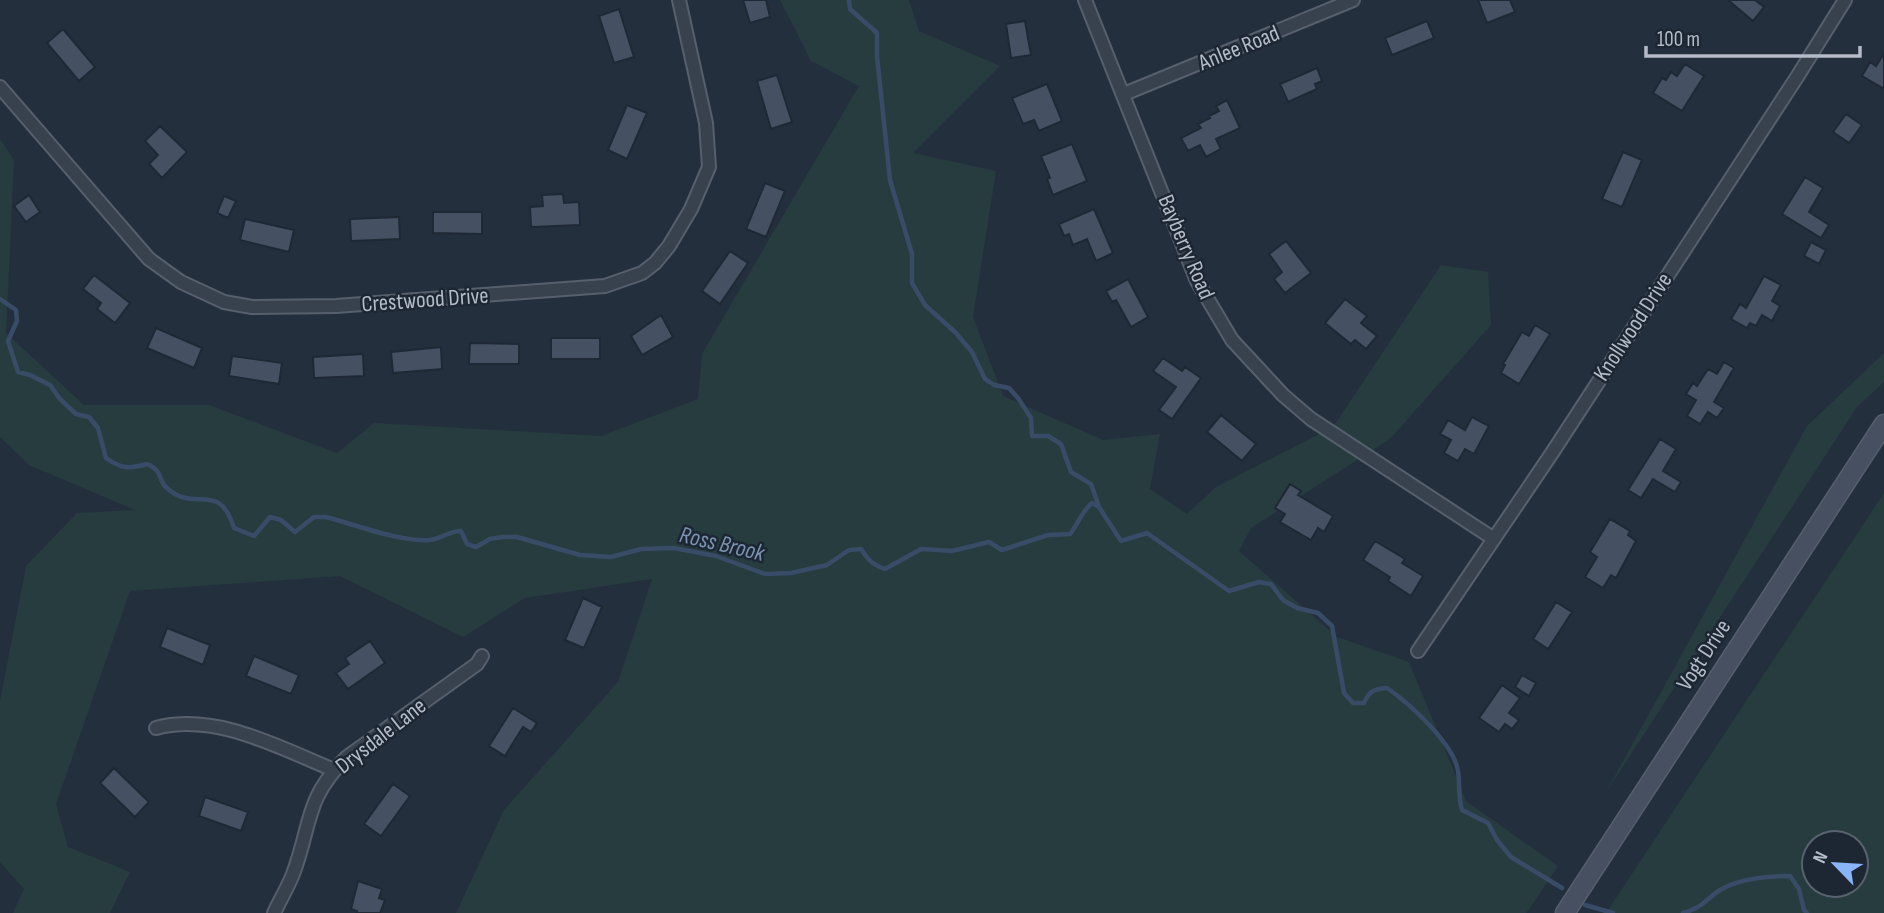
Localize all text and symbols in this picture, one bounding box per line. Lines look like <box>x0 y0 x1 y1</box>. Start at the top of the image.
scale bar <box>1646 14 1860 58</box>
street label: Anlee Road <box>1193 19 1284 77</box>
text: 100 m <box>1657 27 1700 52</box>
street label: Bayberry Road <box>1151 190 1221 304</box>
street label: Knollwood Drive <box>1588 268 1678 386</box>
street label: Crestwood Drive <box>361 282 489 318</box>
water label: Ross Brook <box>677 520 768 568</box>
street label: Vogt Drive <box>1671 614 1737 696</box>
street label: Drysdale Lane <box>330 692 432 780</box>
north arrow <box>1800 829 1870 899</box>
text: N <box>1808 848 1834 867</box>

